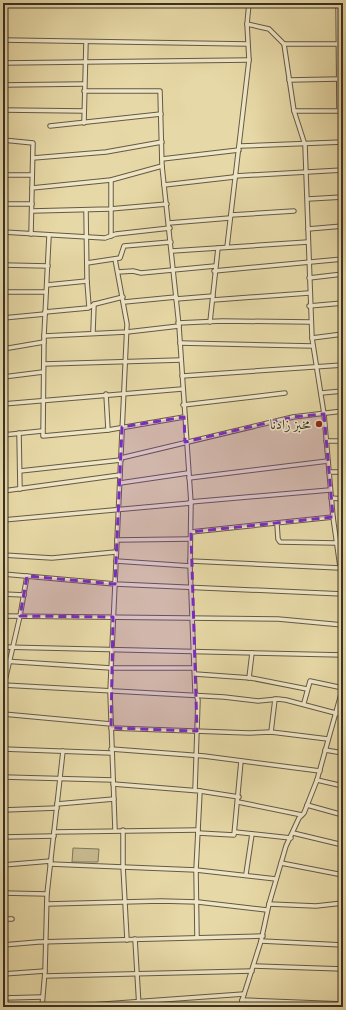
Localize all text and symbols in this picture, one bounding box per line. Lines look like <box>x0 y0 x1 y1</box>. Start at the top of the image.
place label: مخبز زادنا <box>270 416 312 434</box>
marker: مخبز زادنا <box>314 419 324 429</box>

